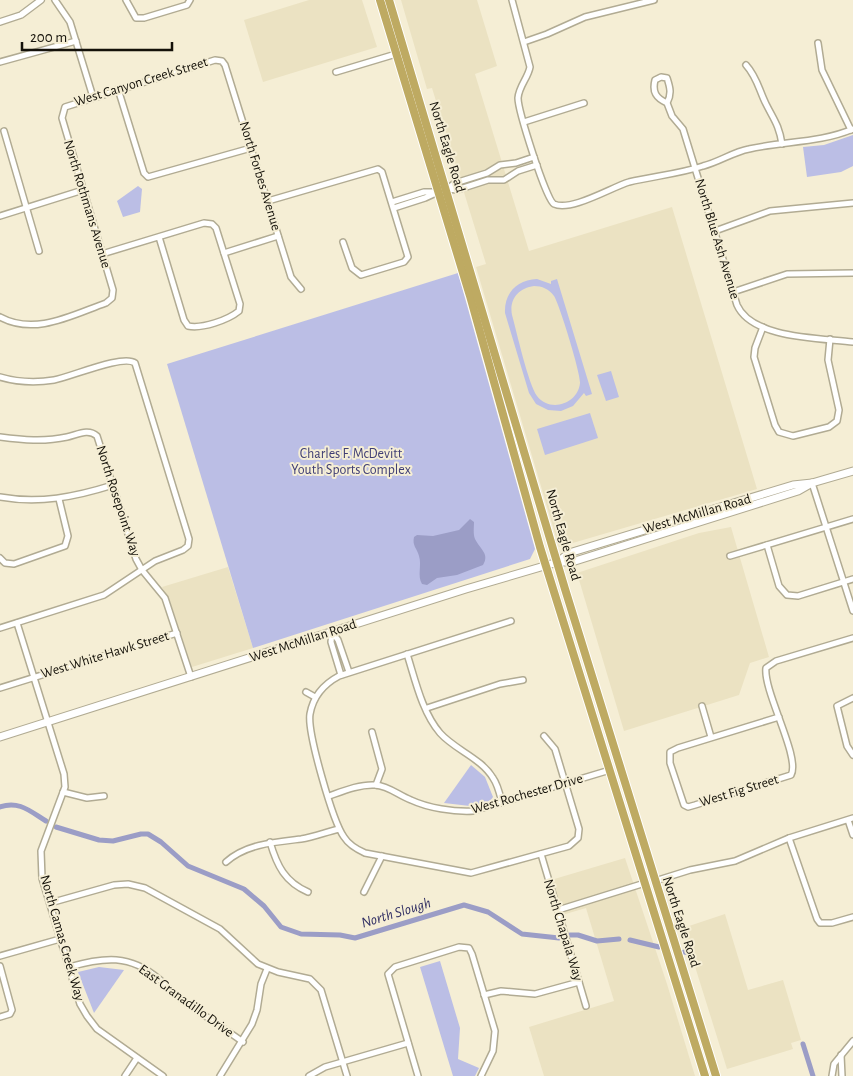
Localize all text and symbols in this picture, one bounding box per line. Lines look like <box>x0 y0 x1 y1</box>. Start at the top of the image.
scale bar <box>22 20 172 52</box>
text: 200 m <box>30 30 67 45</box>
street label: West Canyon Creek Street <box>72 55 210 109</box>
street label: North Eagle Road <box>427 100 467 194</box>
street label: North Forbes Avenue <box>237 120 283 232</box>
street label: North Rothmans Avenue <box>61 138 113 270</box>
street label: North Blue Ash Avenue <box>692 177 742 301</box>
street label: North Rosepoint Way <box>93 444 143 558</box>
park label: Charles F. McDevitt Youth Sports Complex <box>291 447 411 477</box>
street label: North Eagle Road <box>543 488 583 582</box>
street label: West McMillan Road <box>641 492 753 536</box>
street label: West McMillan Road <box>248 617 358 665</box>
street label: West White Hawk Street <box>39 629 171 681</box>
street label: West Rochester Drive <box>470 771 584 817</box>
street label: West Fig Street <box>698 772 781 810</box>
street label: North Camas Creek Way <box>37 873 87 1003</box>
street label: North Eagle Road <box>660 875 702 969</box>
street label: North Chapala Way <box>541 878 585 982</box>
water label: North Slough <box>359 895 433 931</box>
street label: East Granadillo Drive <box>136 962 236 1040</box>

